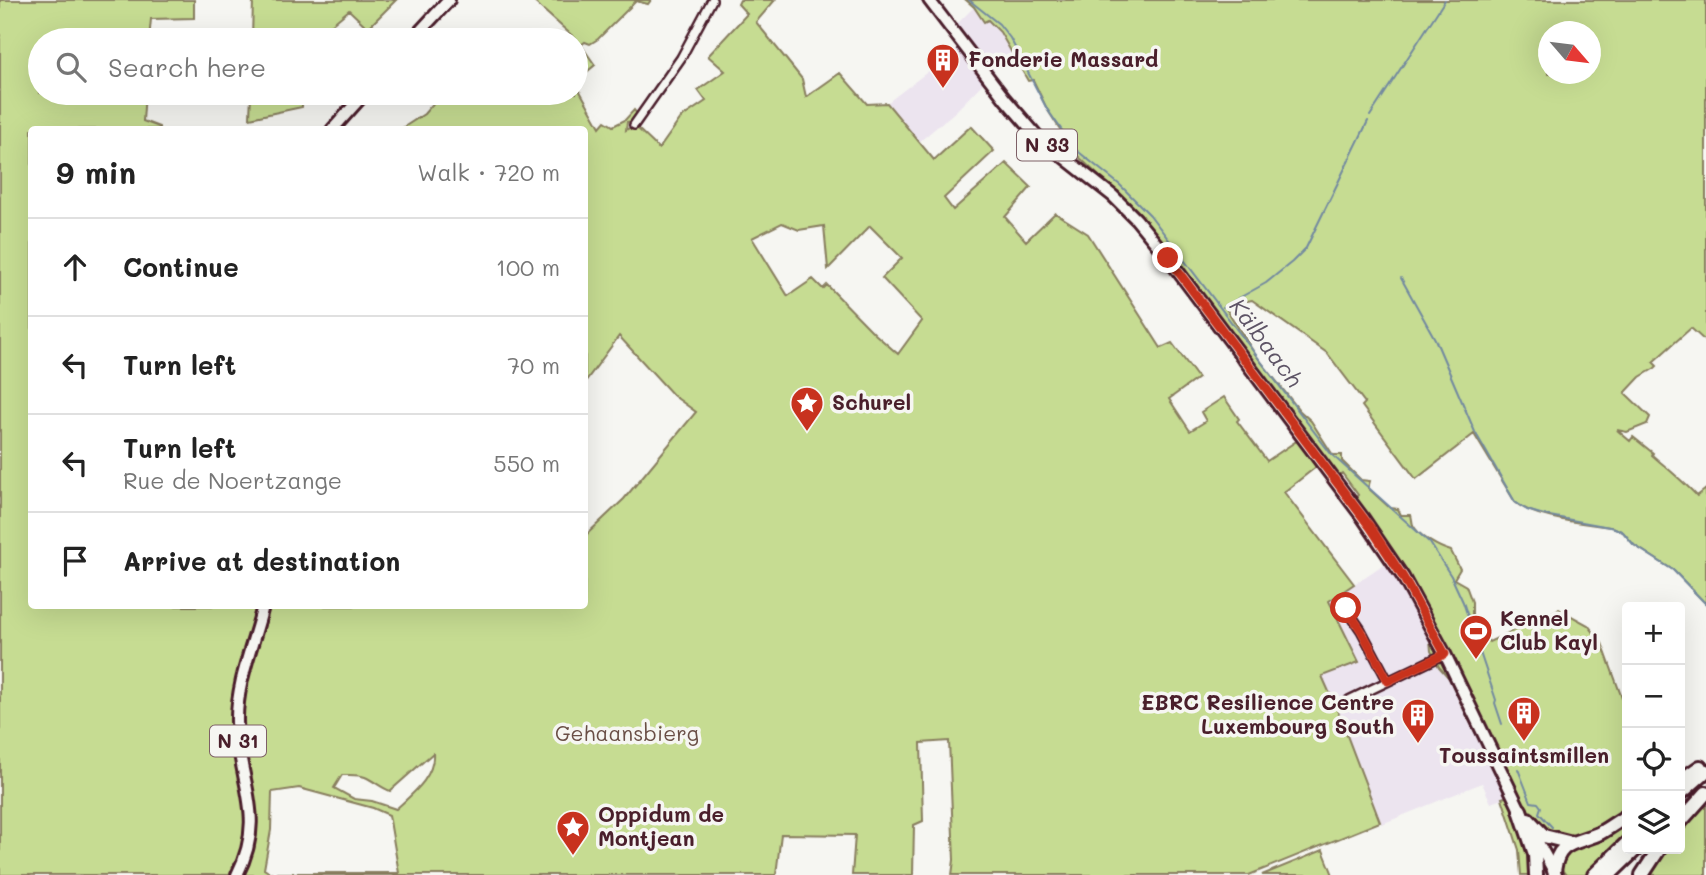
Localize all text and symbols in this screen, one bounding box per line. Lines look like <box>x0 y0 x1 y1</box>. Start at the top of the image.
north arrow <box>1538 21 1601 84</box>
search box <box>28 28 588 105</box>
building icon: Fonderie Massard <box>924 41 962 90</box>
place label: Fonderie Massard <box>968 45 1158 72</box>
icon: search <box>52 48 90 86</box>
text: Search here <box>108 50 266 84</box>
road number: N 33 <box>1017 130 1077 160</box>
text: 9 min <box>56 152 136 192</box>
text: Walk · 720 m <box>417 157 560 187</box>
route end <box>1152 242 1183 273</box>
icon: ahead <box>56 248 94 286</box>
text: Continue <box>123 250 239 284</box>
text: 100 m <box>496 252 560 282</box>
water label: Kälbaach <box>1224 292 1310 393</box>
icon: left <box>56 346 94 384</box>
text: Turn left <box>123 348 236 382</box>
text: 70 m <box>507 350 560 380</box>
place icon: Schurel <box>788 384 826 433</box>
place label: Schurel <box>832 388 911 415</box>
text: Turn left <box>123 431 236 465</box>
icon: left <box>56 444 94 482</box>
text: 550 m <box>493 448 560 478</box>
text: Rue de Noertzange <box>123 465 342 495</box>
icon: arrive <box>56 542 94 580</box>
text: Arrive at destination <box>123 544 400 578</box>
route start <box>1330 592 1361 623</box>
map controls <box>1622 602 1685 854</box>
button: + <box>1622 602 1685 665</box>
place label: Kennel Club Kayl <box>1500 604 1598 656</box>
sports icon: Kennel Club Kayl <box>1457 612 1495 661</box>
button: − <box>1622 665 1685 728</box>
place label: EBRC Resilience Centre Luxembourg South <box>1141 688 1394 739</box>
building icon: Toussaintsmillen <box>1505 694 1543 743</box>
building icon: EBRC Resilience Centre Luxembourg South <box>1399 696 1437 745</box>
park label: Gehaansbierg <box>555 719 699 746</box>
road number: N 31 <box>210 726 266 756</box>
button: locate <box>1622 728 1685 791</box>
place label: Toussaintsmillen <box>1439 741 1609 768</box>
button: layers <box>1622 791 1685 854</box>
place label: Oppidum de Montjean <box>598 800 724 851</box>
place icon: Oppidum de Montjean <box>554 808 592 857</box>

